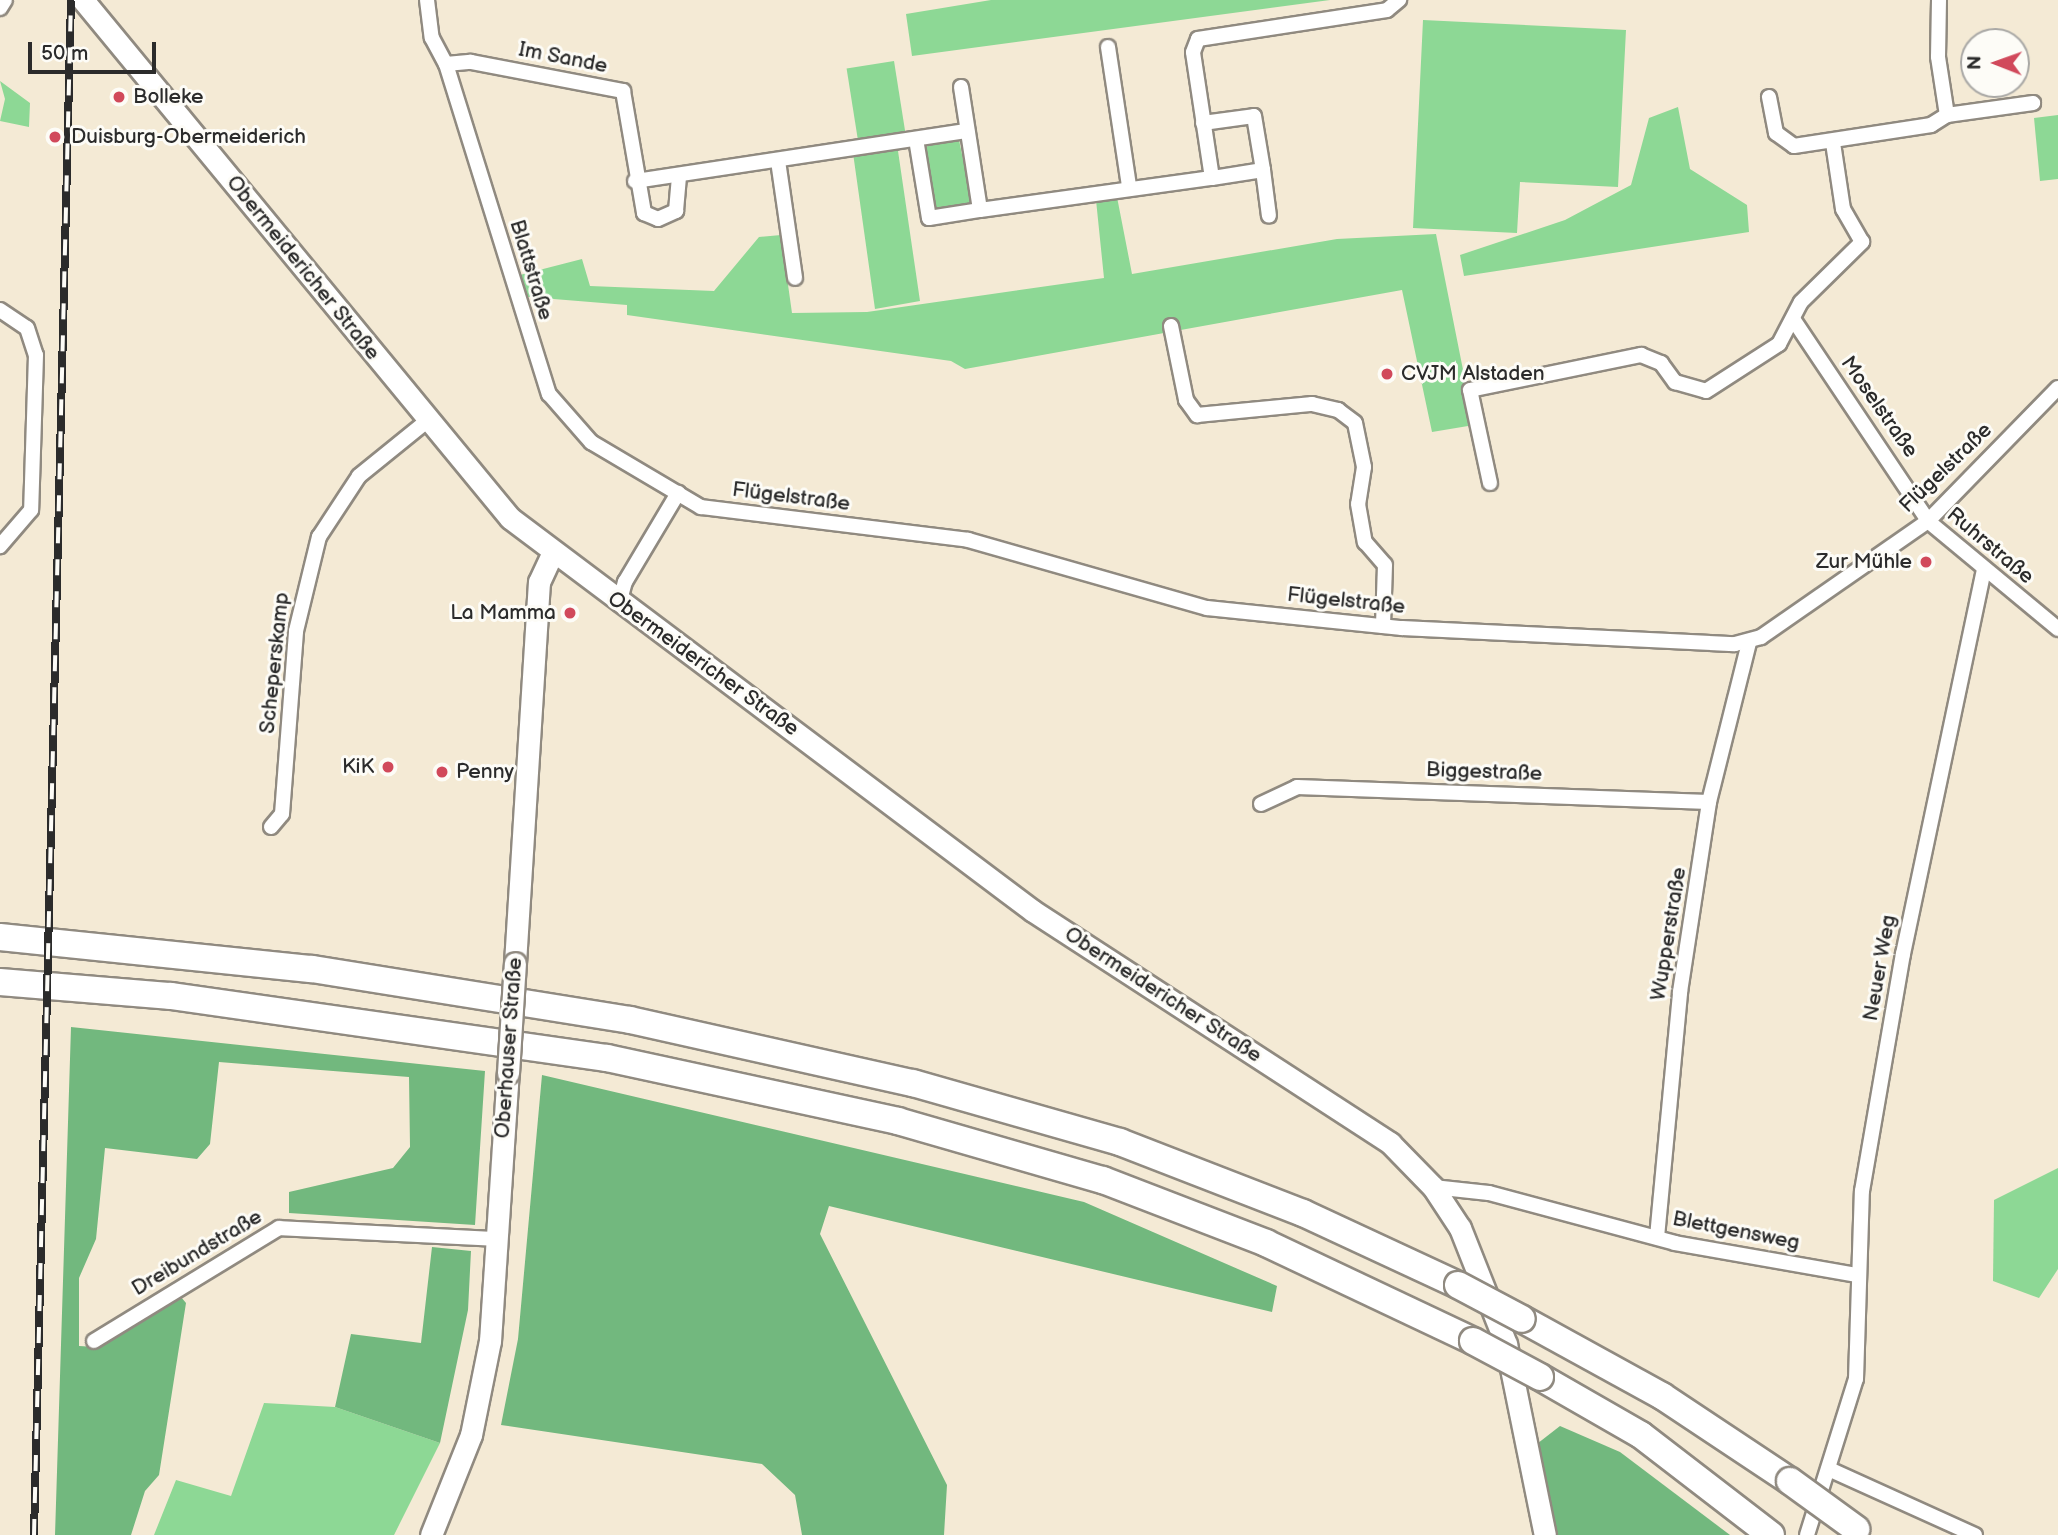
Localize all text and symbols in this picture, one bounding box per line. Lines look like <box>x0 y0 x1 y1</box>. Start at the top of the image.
scale bar <box>32 28 159 72</box>
north arrow <box>1960 28 2030 98</box>
street label: Im Sande <box>516 37 610 79</box>
text: 50 m <box>41 41 88 66</box>
text: N <box>1964 55 1987 70</box>
place label: Bolleke <box>133 84 203 110</box>
marker: Bolleke <box>111 89 127 105</box>
place label: Duisburg-Obermeiderich <box>71 124 306 150</box>
marker: Duisburg-Obermeiderich <box>45 127 65 147</box>
street label: Obermeidericher Straße <box>221 171 385 365</box>
street label: Blattstraße <box>504 217 558 323</box>
street label: Moselstraße <box>1835 352 1923 462</box>
place label: CVJM Alstaden <box>1401 361 1544 387</box>
marker: CVJM Alstaden <box>1379 366 1395 382</box>
street label: Flügelstraße <box>1895 418 1997 518</box>
street label: Flügelstraße <box>731 477 851 517</box>
street label: Ruhrstraße <box>1941 502 2039 590</box>
place label: Zur Mühle <box>1816 549 1912 575</box>
marker: Zur Mühle <box>1918 554 1934 570</box>
street label: Flügelstraße <box>1286 582 1406 620</box>
street label: Obermeidericher Straße <box>602 586 804 742</box>
street label: Scheperskamp <box>255 591 295 735</box>
place label: La Mamma <box>450 600 556 626</box>
marker: La Mamma <box>562 605 578 621</box>
place label: KiK <box>342 754 374 780</box>
street label: Biggestraße <box>1426 757 1542 787</box>
marker: KiK <box>380 759 396 775</box>
place label: Penny <box>456 759 514 785</box>
marker: Penny <box>434 764 450 780</box>
street label: Wupperstraße <box>1646 865 1692 1003</box>
street label: Neuer Weg <box>1858 913 1902 1023</box>
street label: Obermeidericher Straße <box>1060 922 1266 1068</box>
street label: Oberhauser Straße <box>490 957 528 1139</box>
street label: Dreibundstraße <box>127 1204 267 1302</box>
street label: Blettgensweg <box>1670 1206 1802 1256</box>

